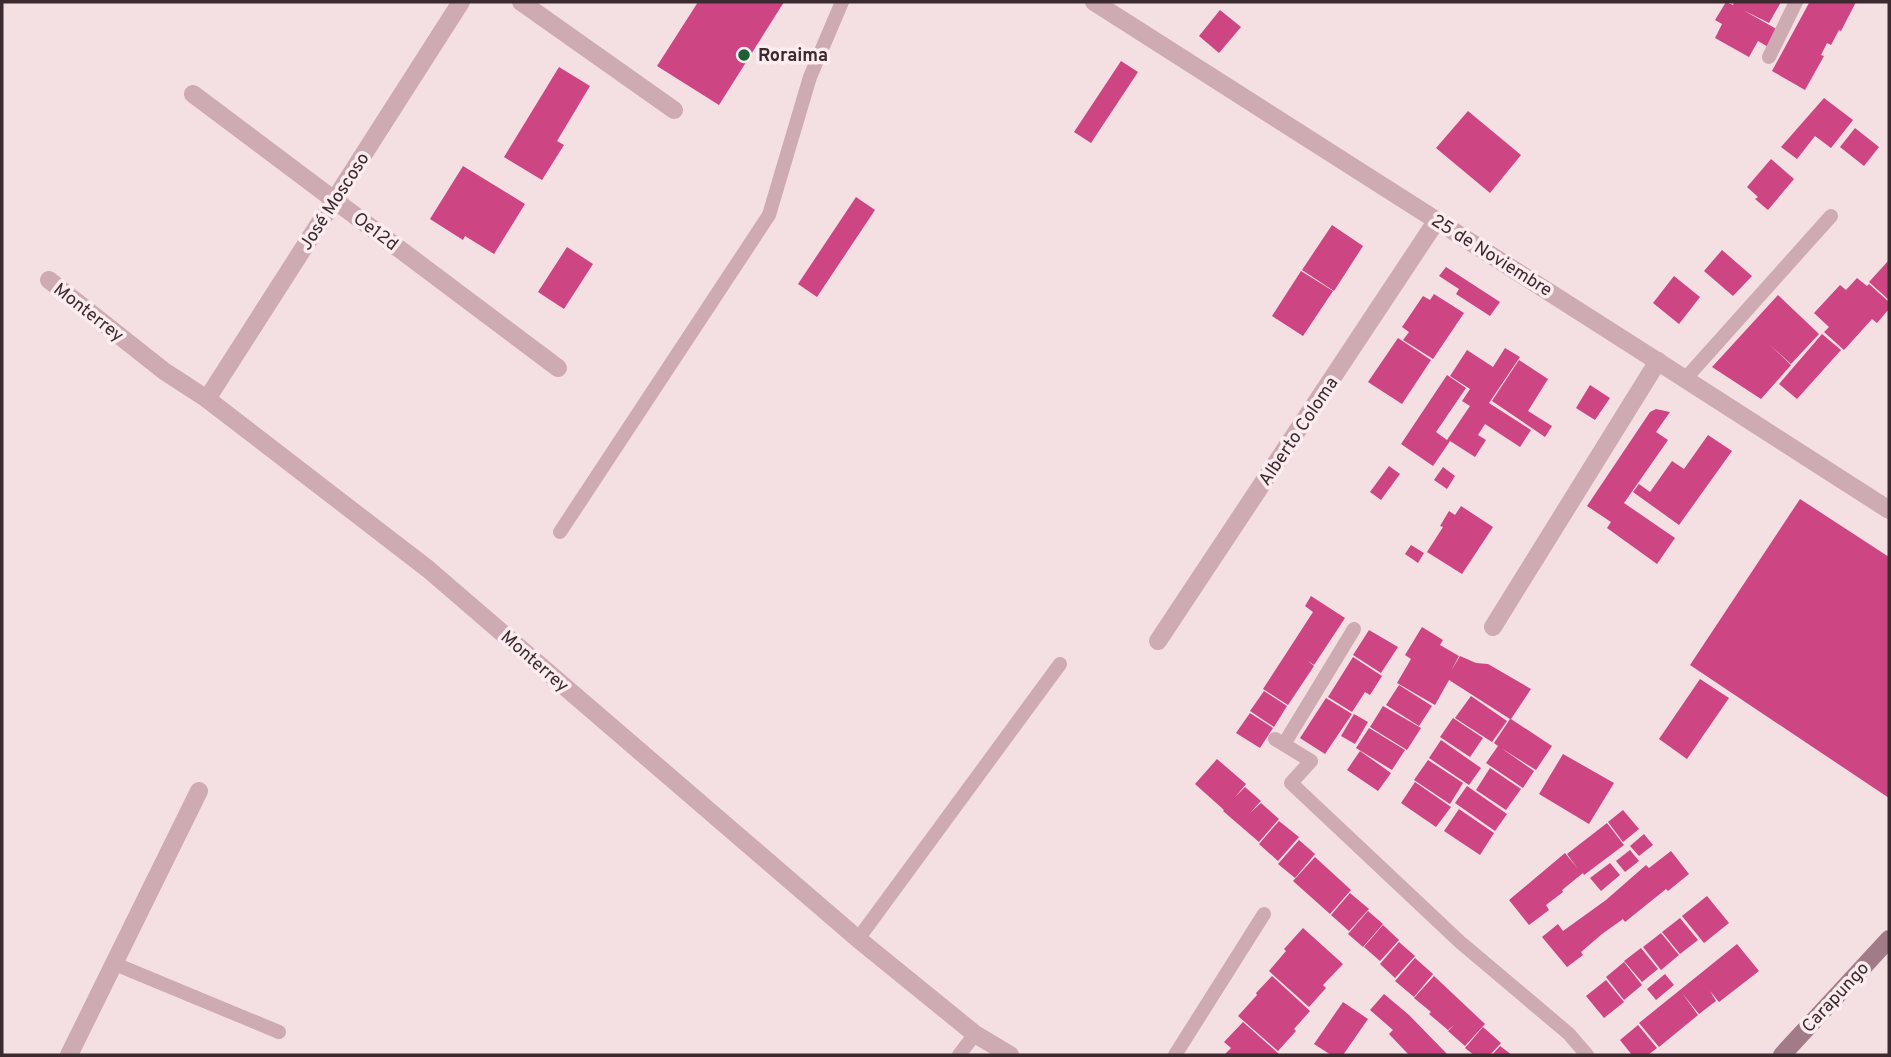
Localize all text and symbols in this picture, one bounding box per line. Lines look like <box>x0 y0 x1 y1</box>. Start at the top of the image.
place label: Roraima <box>758 45 828 68</box>
marker: Roraima <box>736 47 752 63</box>
street label: José Moscoso <box>295 149 375 255</box>
street label: Oe12d <box>348 208 402 257</box>
street label: 25 de Noviembre <box>1426 210 1556 303</box>
street label: Monterrey <box>48 279 128 348</box>
street label: Alberto Coloma <box>1254 373 1344 491</box>
street label: Monterrey <box>495 626 573 698</box>
street label: Carapungo <box>1797 958 1875 1038</box>

